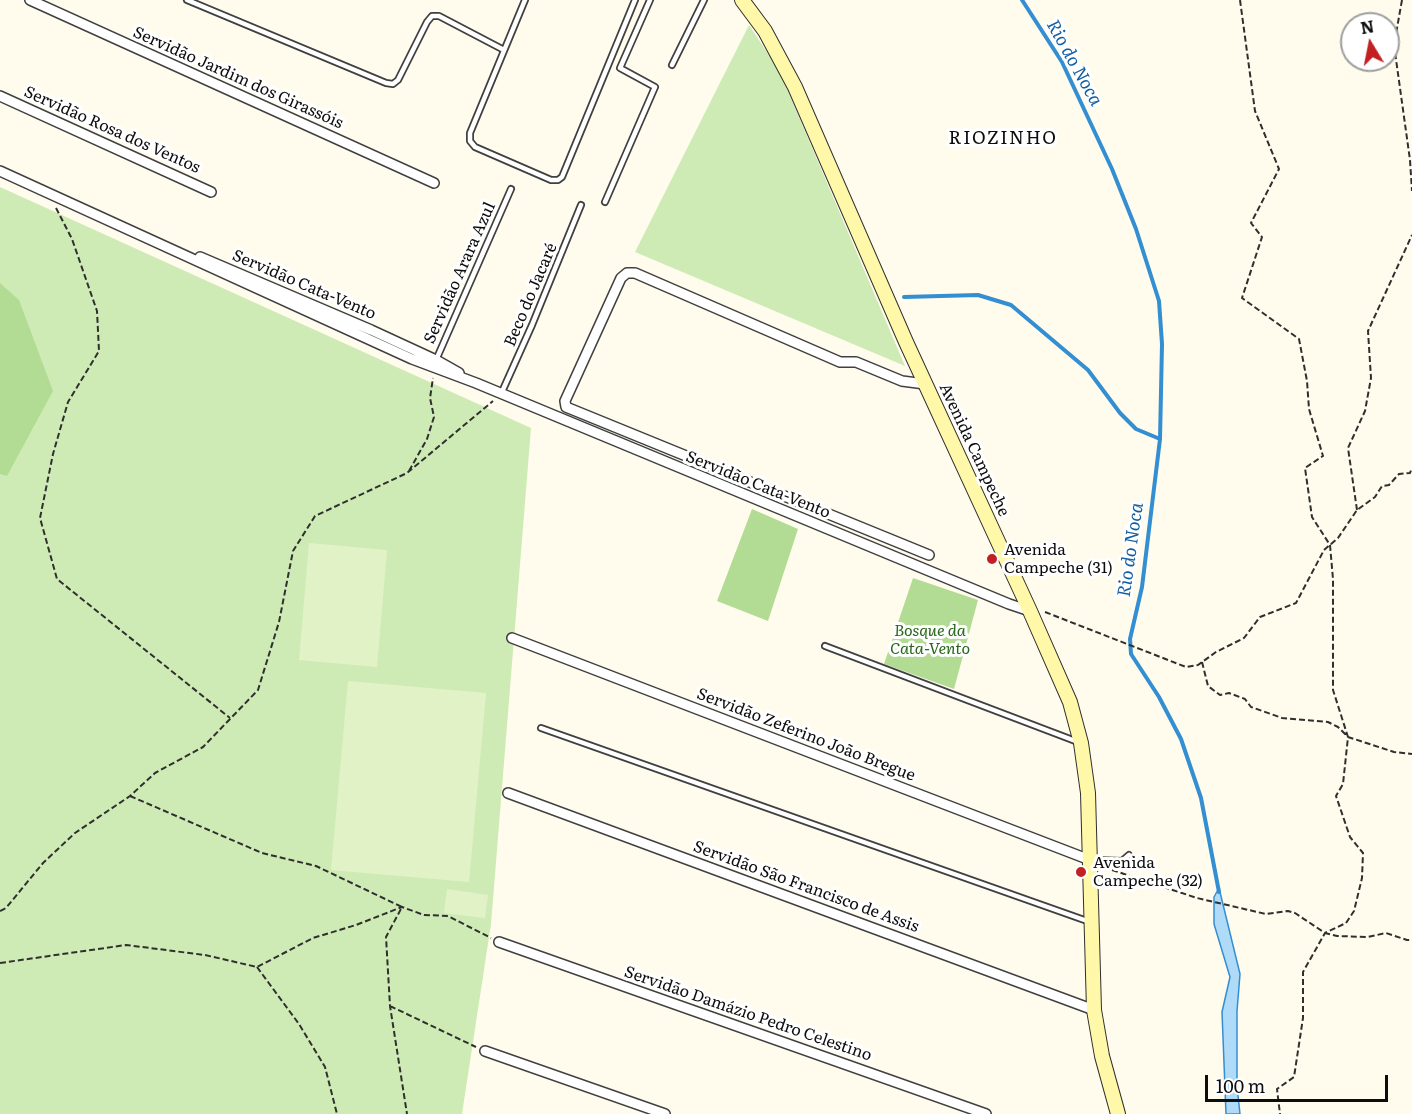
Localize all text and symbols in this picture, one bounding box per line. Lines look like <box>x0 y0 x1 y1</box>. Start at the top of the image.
north arrow <box>1340 12 1400 72</box>
text: N <box>1359 13 1376 39</box>
water label: Rio do Noca <box>1041 16 1107 110</box>
street label: Servidão Jardim dos Girassóis <box>130 23 346 133</box>
street label: Servidão Rosa dos Ventos <box>21 82 203 178</box>
district label: RIOZINHO <box>949 128 1057 150</box>
street label: Servidão Arara Azul <box>420 199 500 347</box>
street label: Beco do Jacaré <box>501 240 561 350</box>
street label: Servidão Cata-Vento <box>229 246 379 324</box>
street label: Avenida Campeche <box>935 380 1013 520</box>
street label: Servidão Cata-Vento <box>683 447 833 523</box>
water label: Rio do Noca <box>1114 501 1148 599</box>
place label: Avenida Campeche (31) <box>1004 540 1113 578</box>
marker: Avenida Campeche (31) <box>985 552 999 566</box>
park label: Bosque da Cata-Vento <box>890 621 970 659</box>
street label: Servidão Zeferino João Bregue <box>694 684 918 786</box>
street label: Servidão São Francisco de Assis <box>691 837 921 937</box>
place label: Avenida Campeche (32) <box>1093 853 1203 891</box>
marker: Avenida Campeche (32) <box>1074 865 1088 879</box>
street label: Servidão Damázio Pedro Celestino <box>622 963 874 1065</box>
scale bar <box>1208 1063 1391 1101</box>
text: 100 m <box>1216 1072 1265 1099</box>

